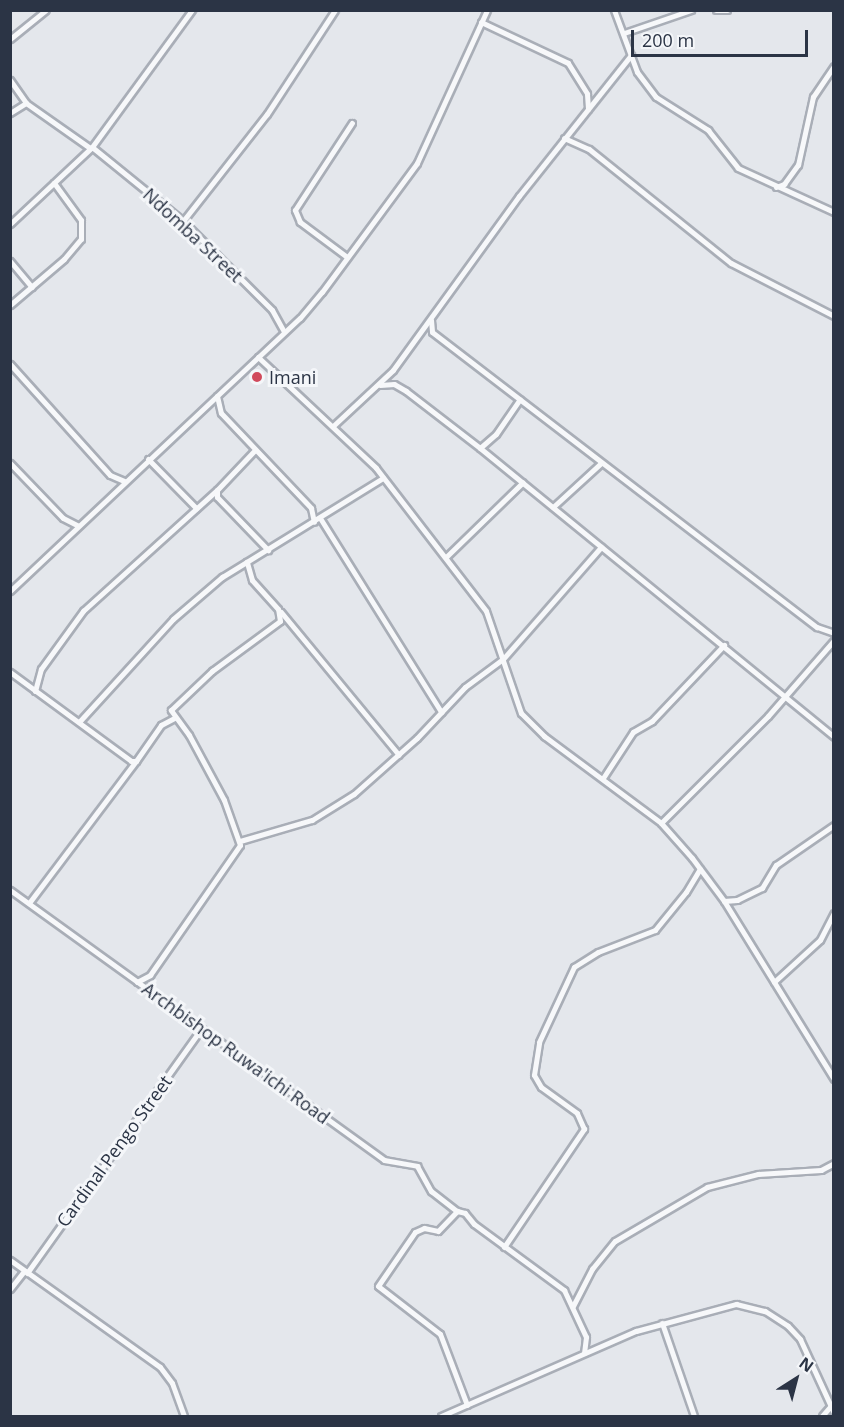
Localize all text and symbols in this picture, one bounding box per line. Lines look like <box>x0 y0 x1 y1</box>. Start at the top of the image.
scale bar <box>634 18 811 56</box>
text: 200 m <box>642 28 694 52</box>
street label: Ndomba Street <box>139 183 247 287</box>
place label: Imani <box>269 366 316 388</box>
marker: Imani <box>250 370 264 384</box>
street label: Archbishop Ruwa'ichi Road <box>138 978 334 1128</box>
street label: Cardinal Pengo Street <box>52 1071 176 1231</box>
north arrow <box>766 1349 826 1409</box>
text: N <box>795 1352 818 1377</box>

